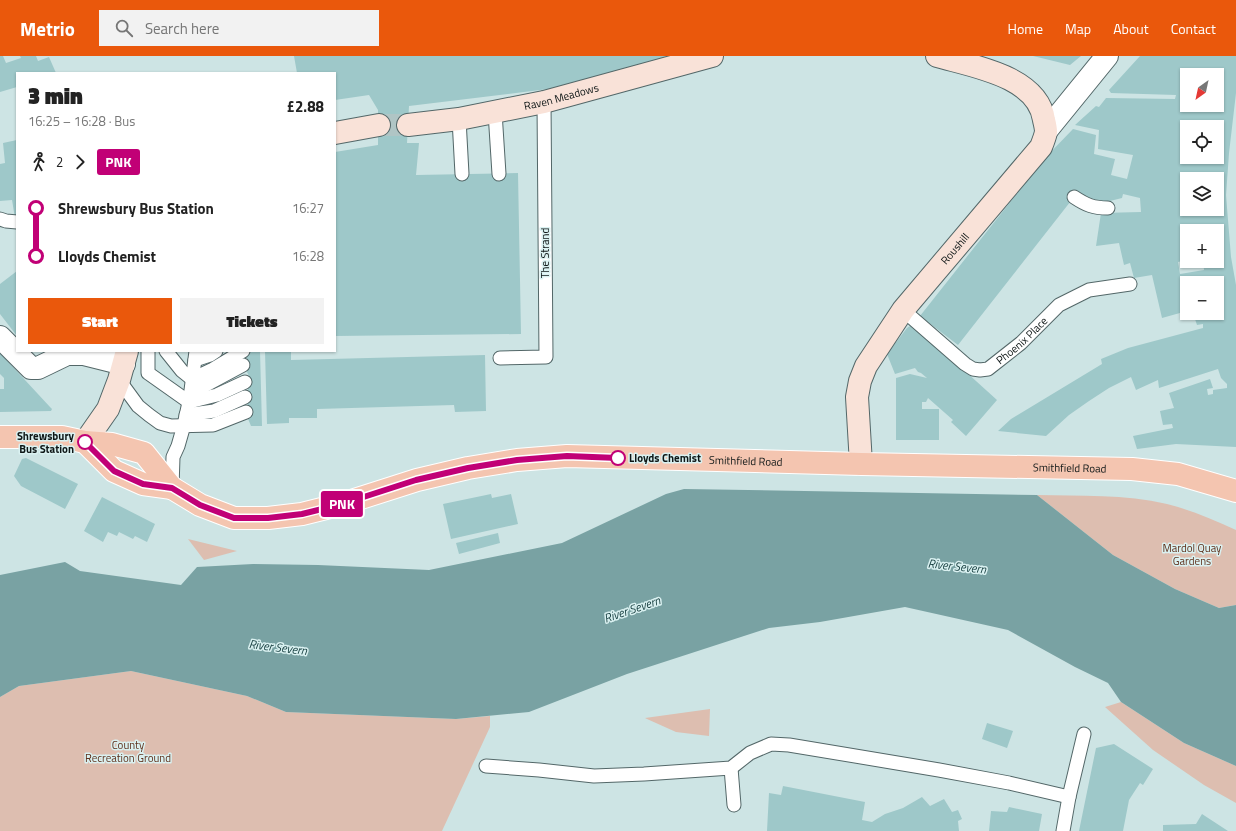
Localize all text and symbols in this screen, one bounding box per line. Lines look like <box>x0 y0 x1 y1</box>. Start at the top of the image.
search box <box>99 10 379 46</box>
text: Metrio <box>20 14 75 43</box>
icon: search <box>113 17 135 39</box>
text: Search here <box>145 17 219 40</box>
text: Home <box>1008 18 1043 39</box>
text: Map <box>1065 18 1091 39</box>
text: About <box>1113 18 1149 39</box>
text: Contact <box>1171 18 1216 39</box>
north arrow <box>1180 68 1224 112</box>
map controls <box>1180 68 1224 320</box>
text: 3 min <box>28 79 83 113</box>
street label: Raven Meadows <box>522 79 600 114</box>
text: £2.88 <box>287 95 324 118</box>
text: 16:25 – 16:28 · Bus <box>28 111 135 131</box>
button: locate <box>1180 120 1224 164</box>
icon: walk <box>28 151 50 173</box>
icon: forward <box>69 151 91 173</box>
text: PNK <box>105 151 132 172</box>
text: 2 <box>56 152 63 172</box>
button: layers <box>1180 172 1224 216</box>
text: Shrewsbury Bus Station <box>58 197 214 220</box>
text: 16:27 <box>292 198 324 218</box>
button: + <box>1180 224 1224 268</box>
street label: The Strand <box>537 228 553 278</box>
street label: Roushill <box>937 229 973 268</box>
text: Lloyds Chemist <box>58 245 156 268</box>
text: 16:28 <box>292 246 324 266</box>
button: − <box>1180 276 1224 320</box>
button: Start <box>28 298 172 344</box>
button: Tickets <box>180 298 324 344</box>
street label: Phoenix Place <box>992 313 1051 368</box>
place label: Shrewsbury Bus Station <box>17 428 74 457</box>
marker: Shrewsbury Bus Station <box>77 434 93 450</box>
marker: Lloyds Chemist <box>610 450 626 466</box>
place label: Lloyds Chemist <box>629 450 701 466</box>
street label: Smithfield Road <box>709 452 783 470</box>
street label: Smithfield Road <box>1033 459 1107 477</box>
line badge: PNK <box>319 491 365 517</box>
text: PNK <box>329 493 355 514</box>
park label: Mardol Quay Gardens <box>1163 540 1222 569</box>
water label: River Severn <box>927 553 988 579</box>
water label: River Severn <box>601 590 664 628</box>
water label: River Severn <box>248 634 309 660</box>
park label: County Recreation Ground <box>85 737 171 766</box>

